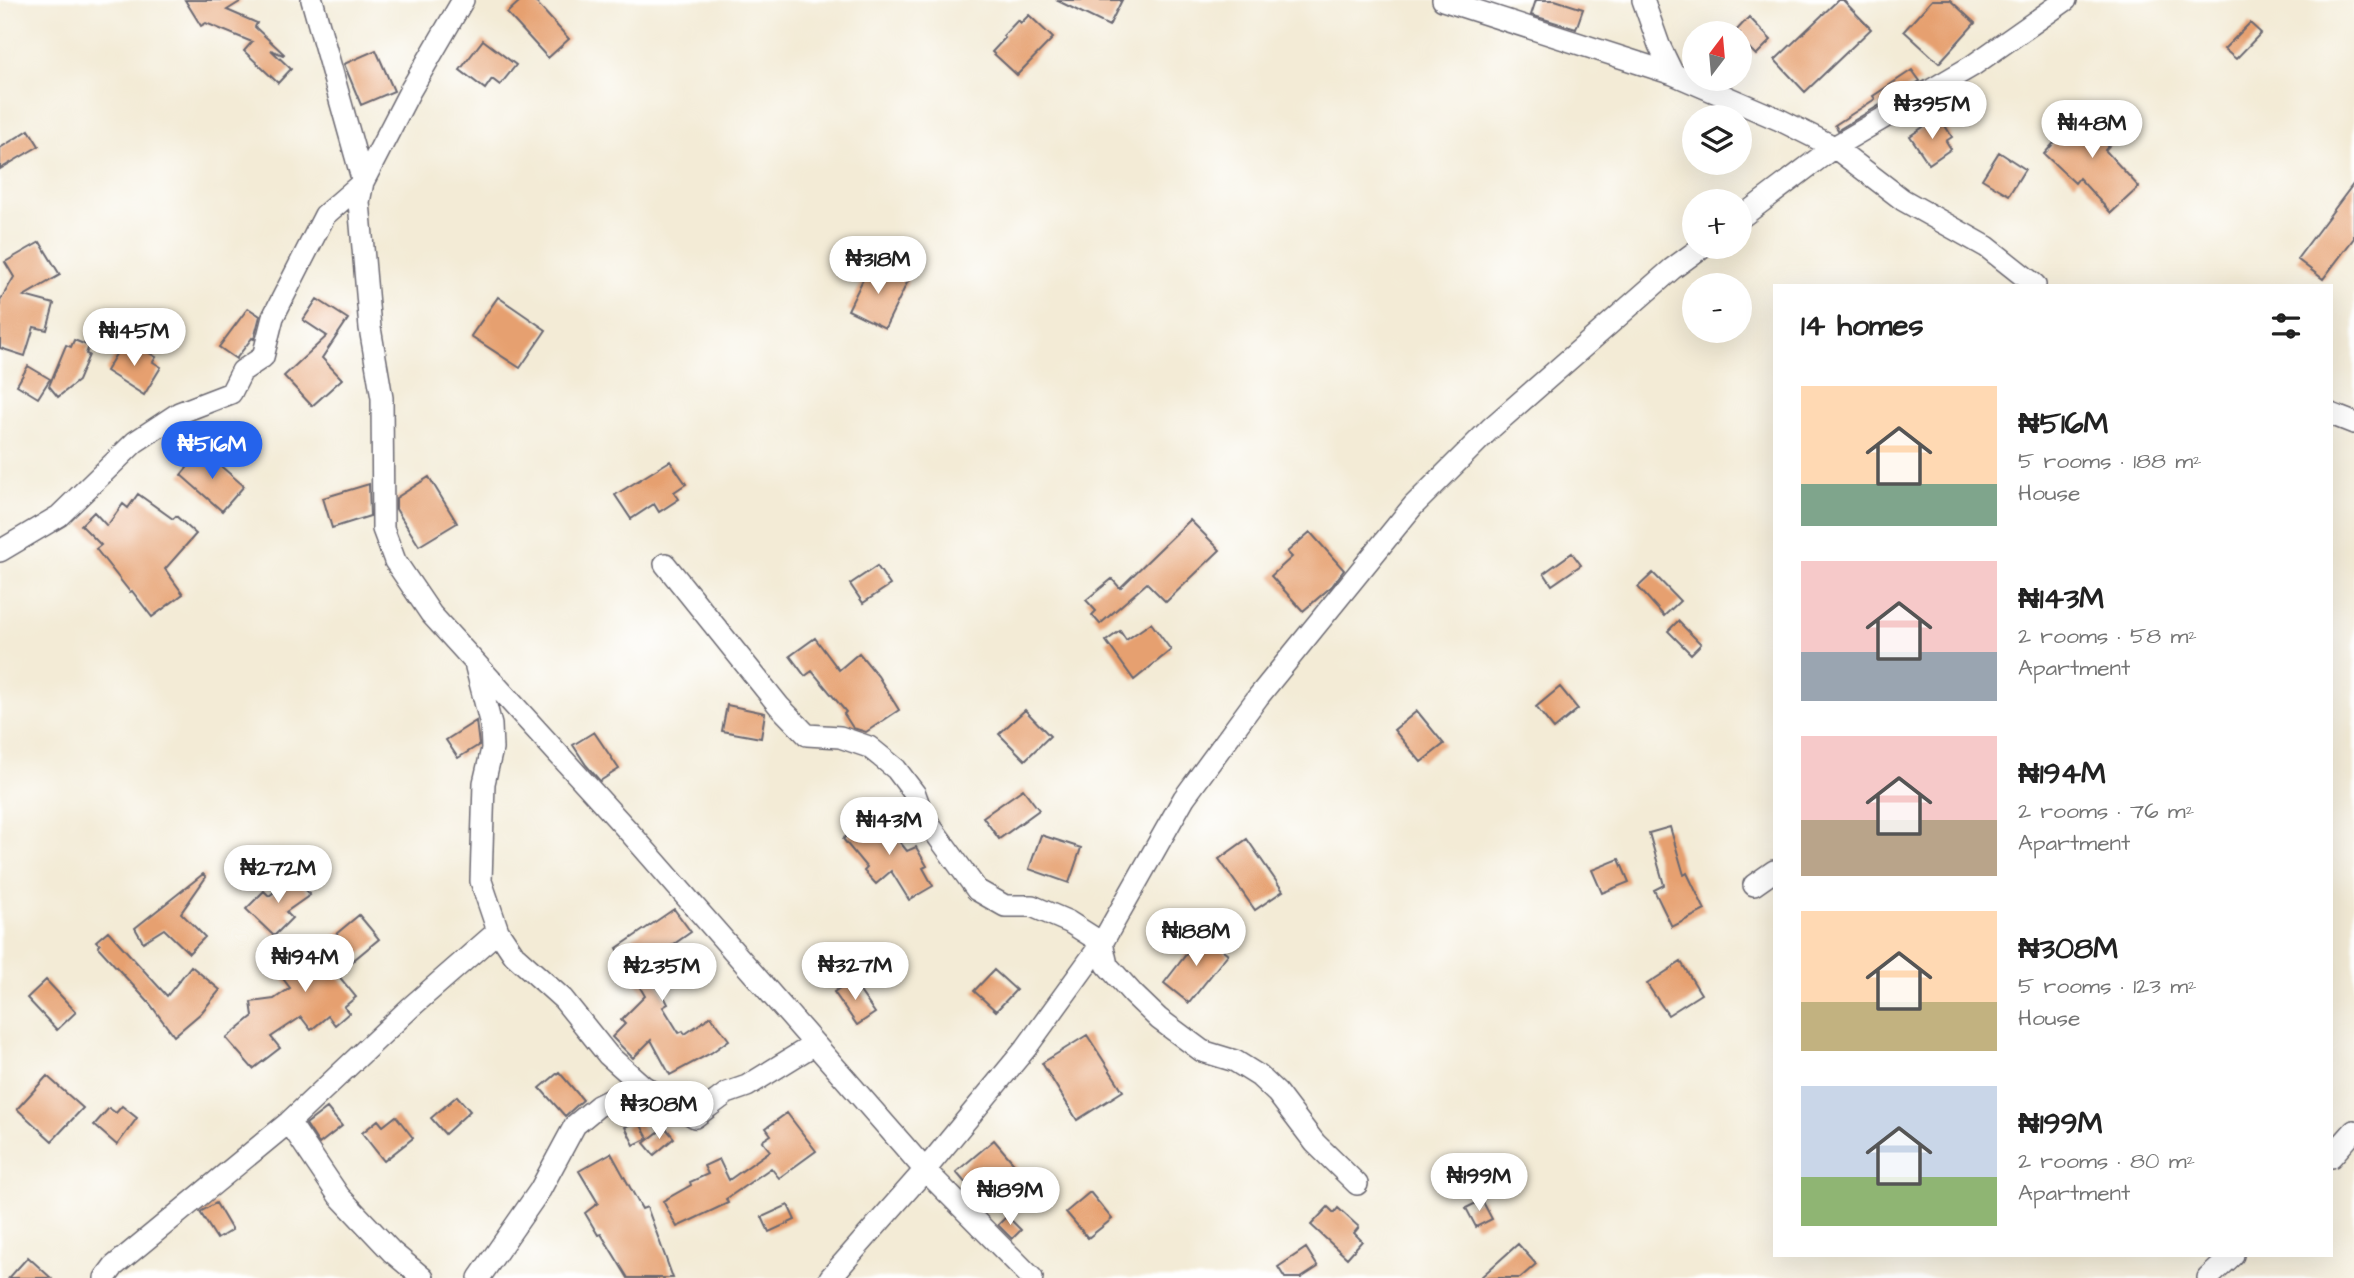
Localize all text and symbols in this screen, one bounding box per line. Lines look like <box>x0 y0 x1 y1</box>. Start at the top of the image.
north arrow <box>1682 21 1752 91</box>
map controls <box>1682 21 1752 343</box>
pin: ₦395M <box>1883 82 1981 141</box>
text: ₦395M <box>1894 88 1970 120</box>
pin: ₦148M <box>2043 100 2141 160</box>
button: layers <box>1682 105 1752 175</box>
text: ₦148M <box>2057 107 2127 139</box>
button: + <box>1682 189 1752 259</box>
pin: ₦318M <box>829 236 927 296</box>
text: ₦318M <box>845 243 911 275</box>
button: − <box>1682 273 1752 343</box>
text: 14 homes <box>1801 305 1924 347</box>
icon: filters <box>2267 307 2305 345</box>
pin: ₦145M <box>85 308 183 368</box>
text: ₦145M <box>99 315 169 347</box>
text: ₦516M <box>2018 403 2108 445</box>
icon: home <box>1857 414 1941 498</box>
pin: ₦516M <box>163 421 261 481</box>
text: ₦516M <box>177 428 247 460</box>
text: 5 rooms · 188 m² <box>2018 445 2202 477</box>
text: House <box>2018 477 2081 509</box>
text: ₦143M <box>2018 578 2104 620</box>
icon: home <box>1857 589 1941 673</box>
text: 2 rooms · 58 m² <box>2018 620 2197 652</box>
text: Apartment <box>2018 652 2130 684</box>
text: ₦194M <box>2018 753 2106 795</box>
icon: home <box>1857 764 1941 848</box>
text: 2 rooms · 76 m² <box>2018 795 2194 827</box>
pin: ₦143M <box>840 798 938 857</box>
text: ₦143M <box>856 804 922 836</box>
text: Apartment <box>2018 827 2130 859</box>
pin: ₦272M <box>229 846 327 905</box>
text: ₦272M <box>240 852 316 884</box>
pin: ₦188M <box>1147 908 1245 968</box>
text: ₦188M <box>1162 915 1230 947</box>
text: ₦308M <box>2018 928 2118 970</box>
pin: ₦194M <box>256 934 354 994</box>
icon: home <box>1857 939 1941 1023</box>
text: ₦194M <box>271 941 339 973</box>
pin: ₦327M <box>806 942 904 1002</box>
pin: ₦235M <box>613 944 711 1003</box>
text: ₦327M <box>818 949 892 981</box>
text: ₦235M <box>624 950 700 982</box>
text: 5 rooms · 123 m² <box>2018 970 2197 1002</box>
text: House <box>2018 1002 2081 1034</box>
pin: ₦308M <box>610 1082 708 1141</box>
text: ₦308M <box>621 1088 697 1120</box>
text: ₦199M <box>2018 1103 2102 1145</box>
icon: home <box>1857 1114 1941 1198</box>
text: 2 rooms · 80 m² <box>2018 1145 2195 1177</box>
pin: ₦199M <box>1430 1154 1528 1213</box>
text: ₦199M <box>1447 1160 1511 1192</box>
pin: ₦189M <box>961 1168 1059 1227</box>
text: ₦189M <box>977 1174 1043 1206</box>
text: Apartment <box>2018 1177 2130 1209</box>

